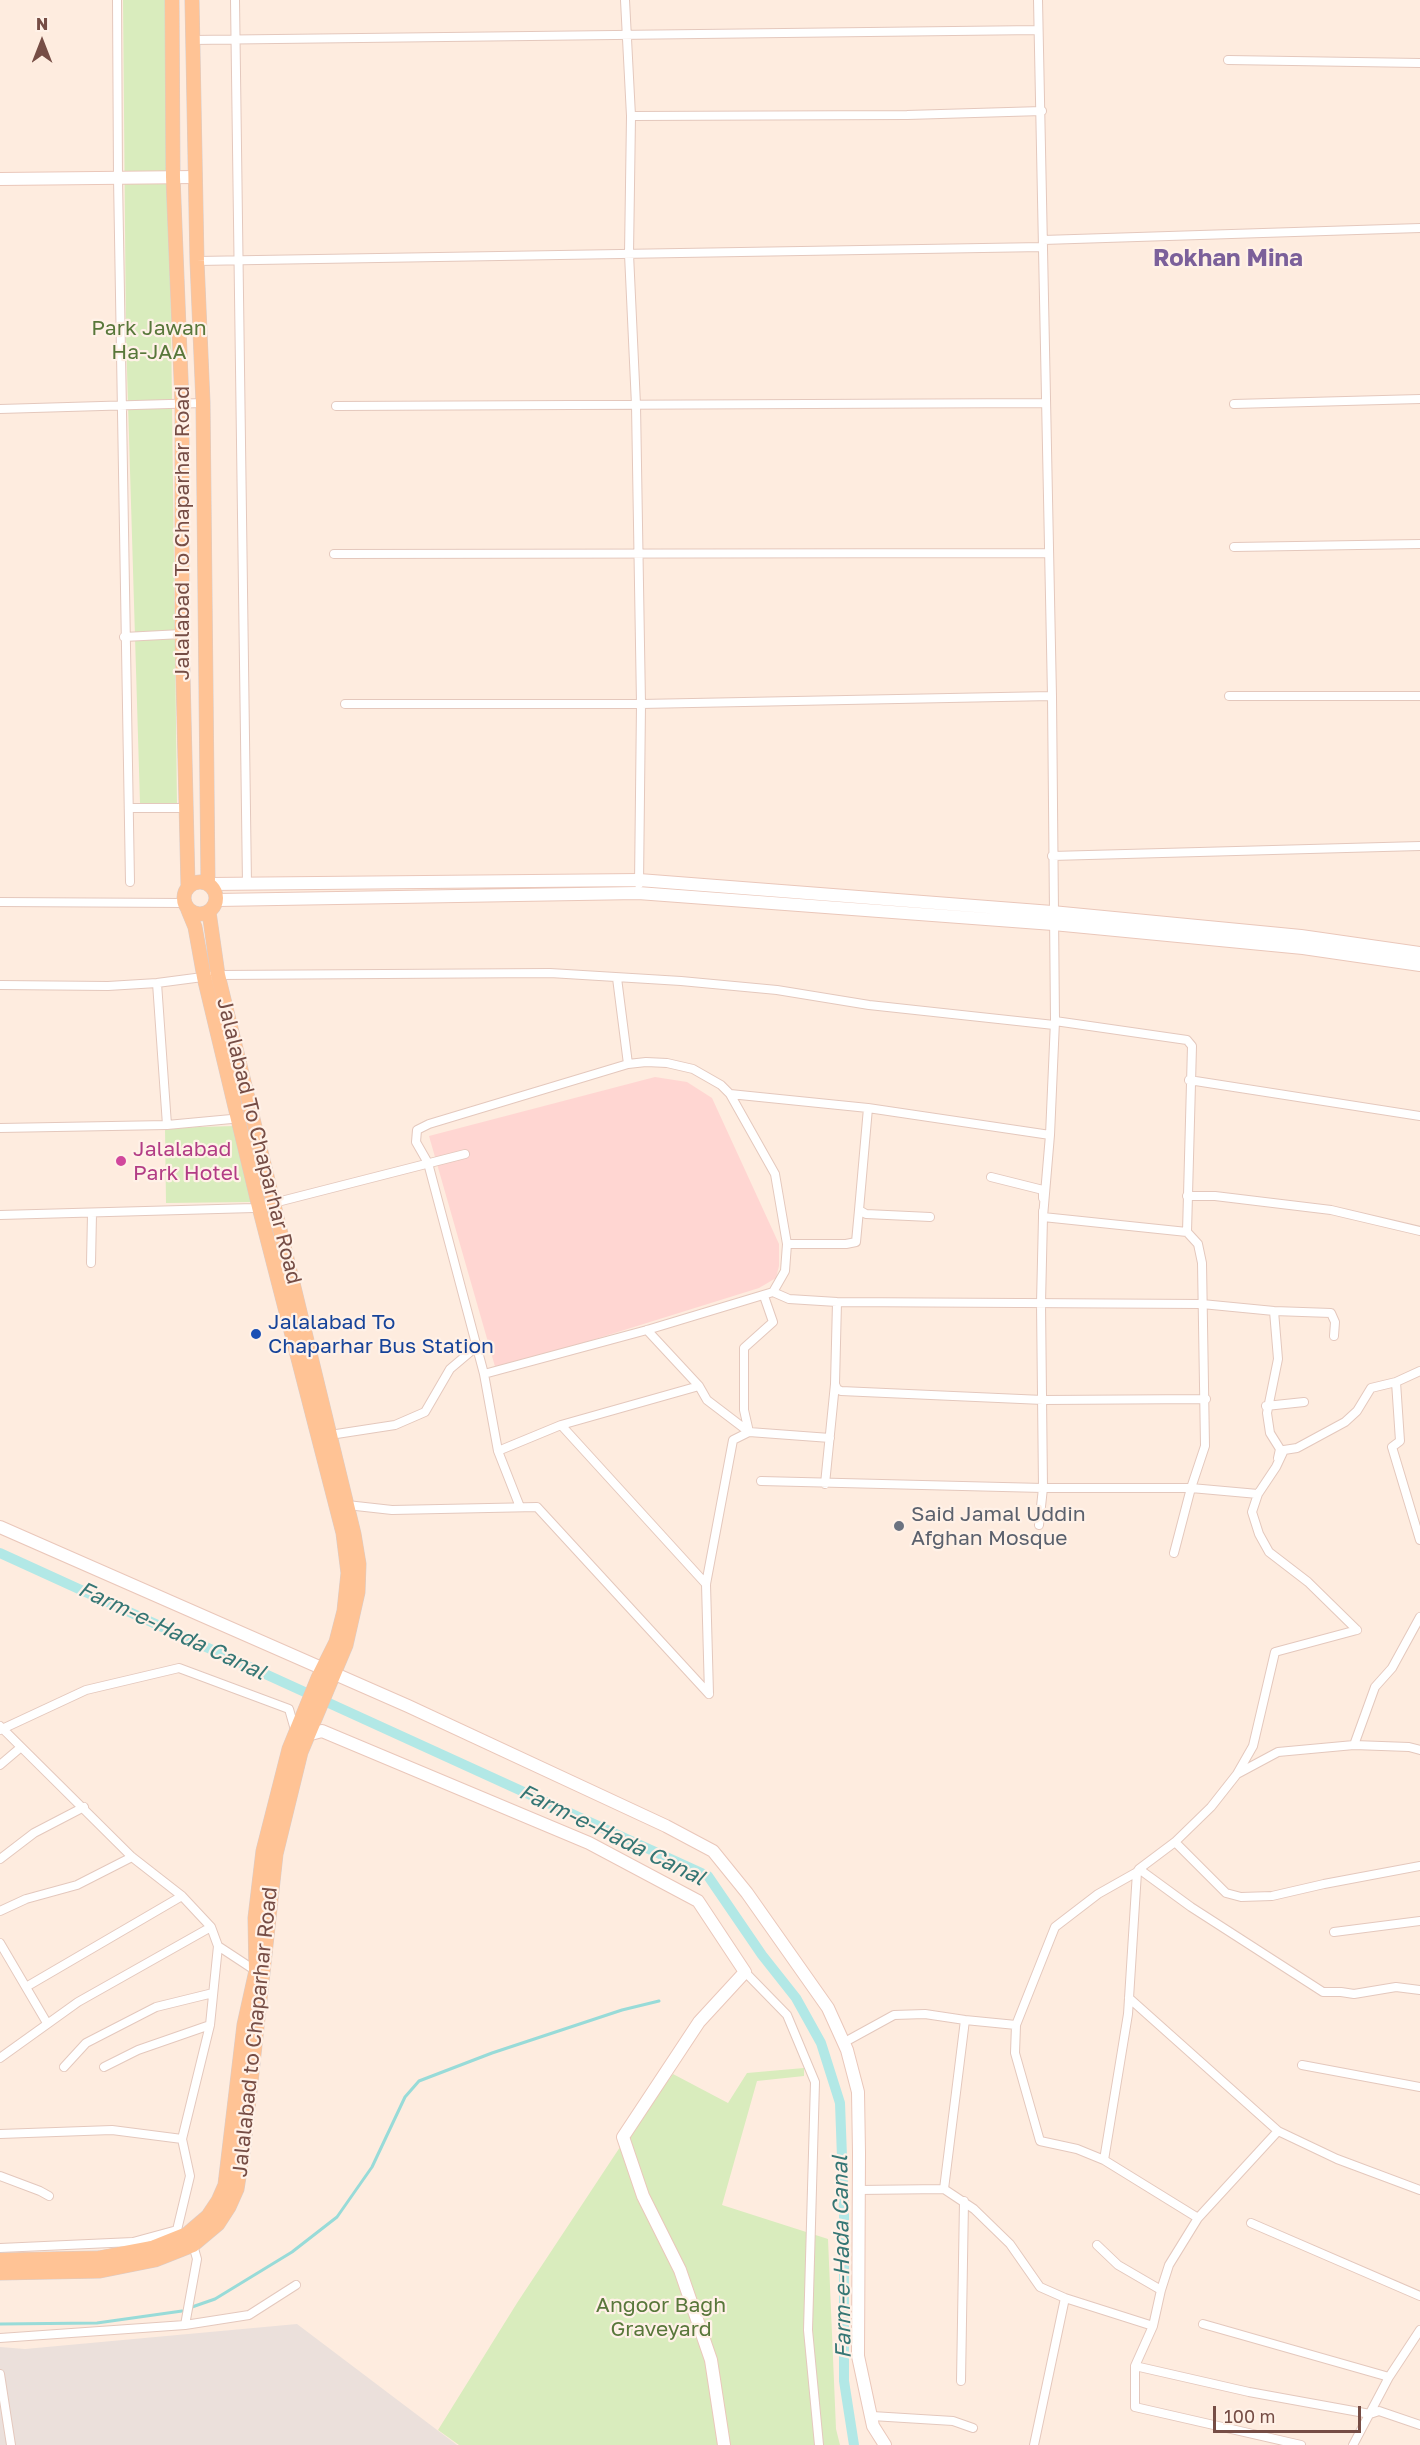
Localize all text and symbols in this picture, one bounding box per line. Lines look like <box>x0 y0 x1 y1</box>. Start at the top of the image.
north arrow <box>12 12 72 72</box>
text: N <box>36 14 48 34</box>
district label: Rokhan Mina <box>1153 244 1303 272</box>
park label: Park Jawan Ha-JAA <box>91 315 207 365</box>
street label: Jalalabad To Chaparhar Road <box>169 386 195 680</box>
street label: Jalalabad To Chaparhar Road <box>211 995 307 1287</box>
place label: Jalalabad Park Hotel <box>133 1136 240 1186</box>
marker: Jalalabad Park Hotel <box>114 1154 128 1168</box>
place label: Jalalabad To Chaparhar Bus Station <box>268 1309 494 1359</box>
marker: Jalalabad To Chaparhar Bus Station <box>249 1327 263 1341</box>
place label: Said Jamal Uddin Afghan Mosque <box>911 1501 1086 1551</box>
marker: Said Jamal Uddin Afghan Mosque <box>892 1519 906 1533</box>
water label: Farm-e-Hada Canal <box>74 1576 270 1686</box>
water label: Farm-e-Hada Canal <box>515 1779 709 1891</box>
street label: Jalalabad to Chaparhar Road <box>227 1886 283 2178</box>
water label: Farm-e-Hada Canal <box>827 2155 857 2359</box>
park label: Angoor Bagh Graveyard <box>596 2292 726 2342</box>
scale bar <box>1216 2394 1364 2432</box>
text: 100 m <box>1224 2405 1275 2427</box>

